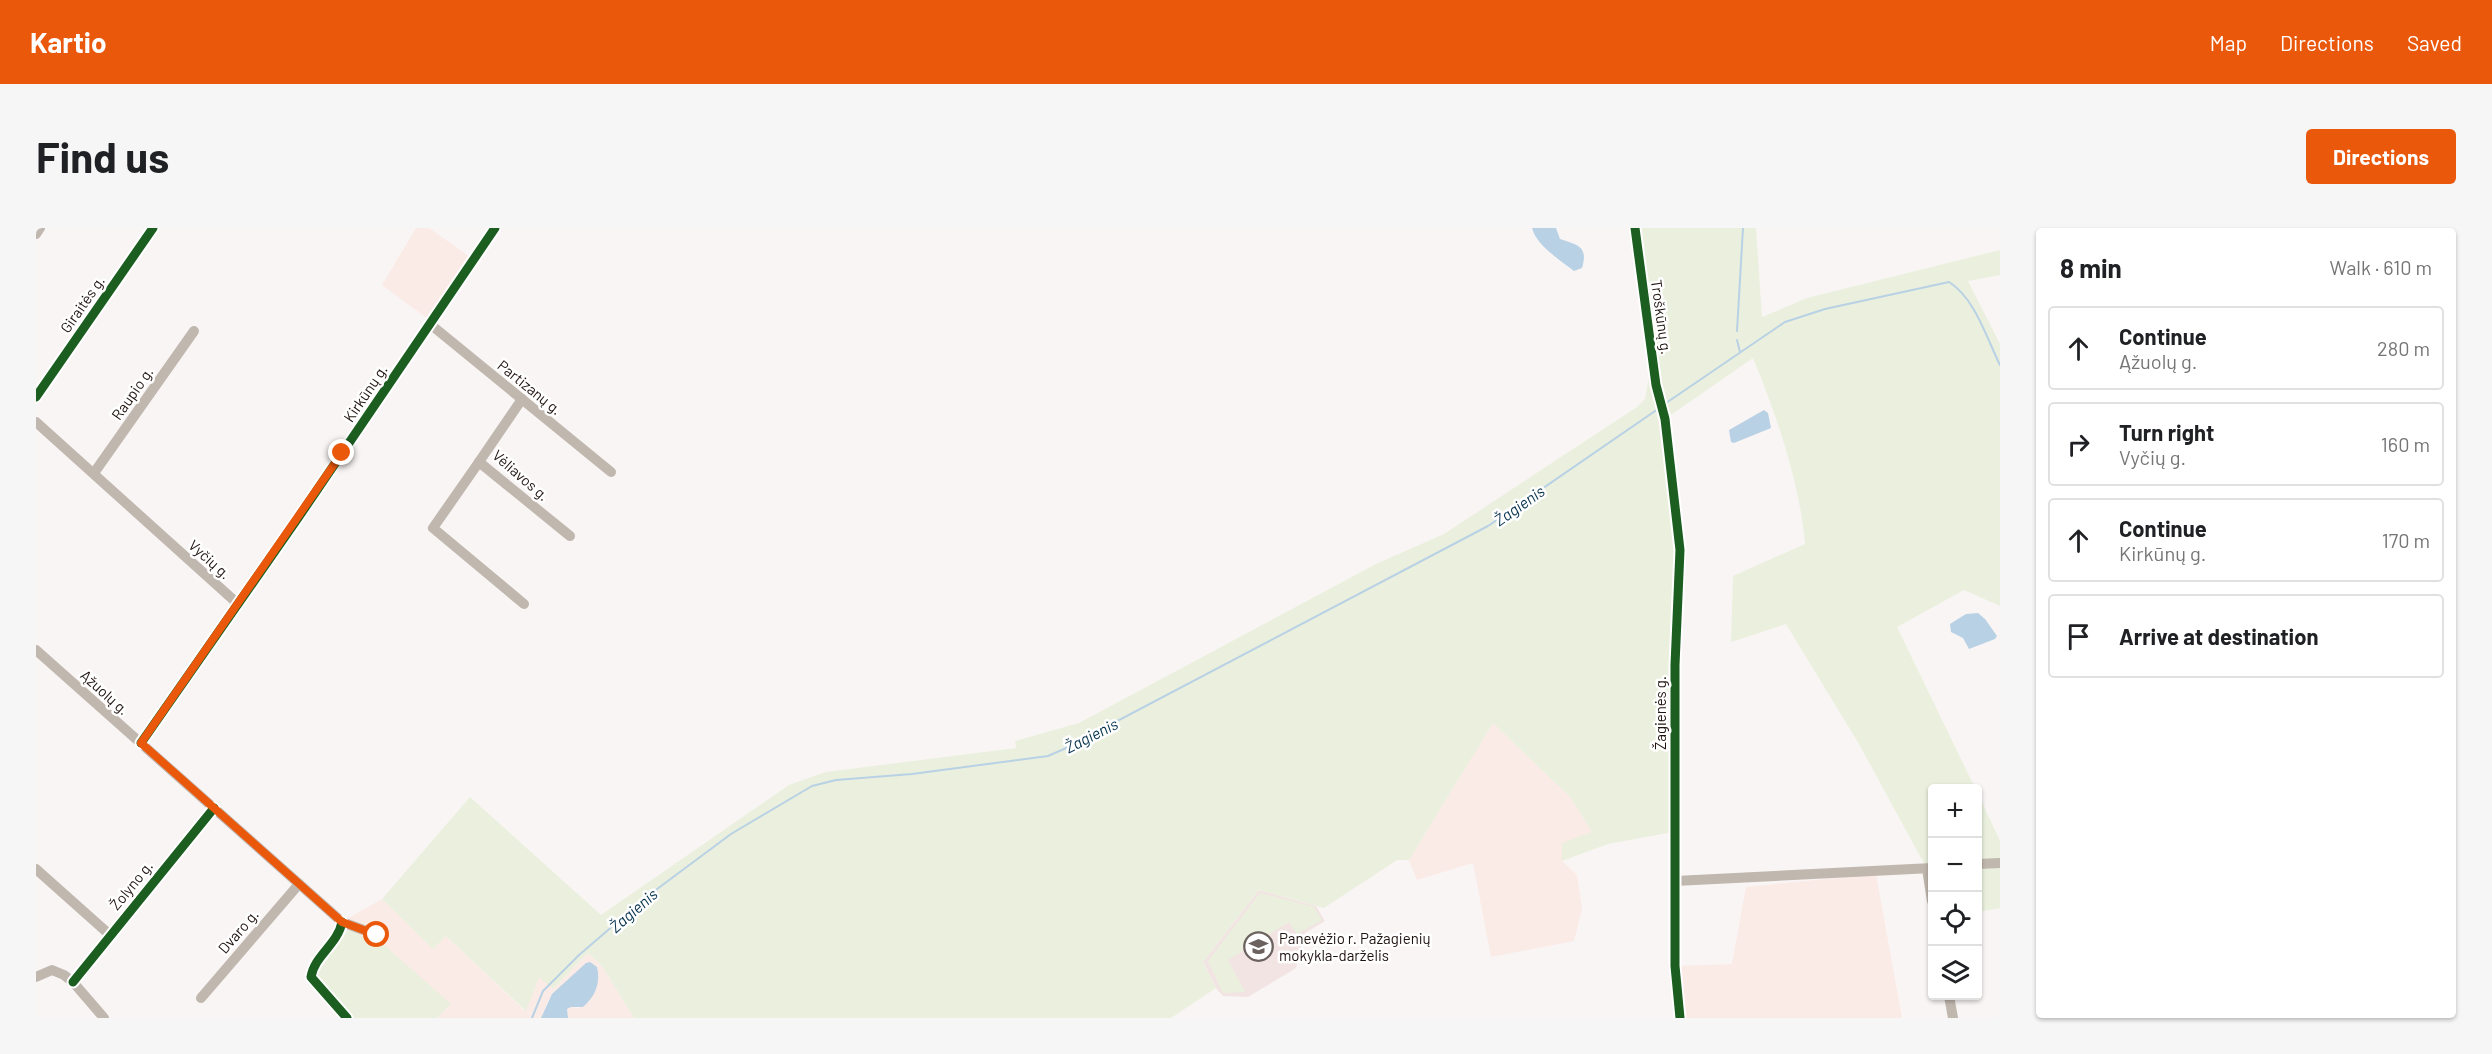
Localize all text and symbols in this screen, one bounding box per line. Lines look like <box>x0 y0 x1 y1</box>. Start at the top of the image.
text: Kartio <box>30 25 107 59</box>
text: Map <box>2210 30 2247 55</box>
text: Directions <box>2280 30 2374 55</box>
text: Saved <box>2407 30 2462 55</box>
button: Directions <box>2306 129 2456 184</box>
text: Find us <box>36 131 169 181</box>
text: 8 min <box>2060 252 2122 283</box>
text: Walk · 610 m <box>2330 255 2432 279</box>
street label: Giraitės g. <box>56 272 108 336</box>
street label: Troškūnų g. <box>1648 278 1676 356</box>
text: Continue <box>2119 323 2207 349</box>
icon: ahead <box>2062 332 2095 365</box>
text: 280 m <box>2377 336 2430 360</box>
text: Ąžuolų g. <box>2119 349 2197 373</box>
street label: Partizanų g. <box>494 356 566 418</box>
street label: Kirkūnų g. <box>339 361 391 425</box>
street label: Raupio g. <box>107 363 157 423</box>
text: Turn right <box>2119 419 2214 445</box>
icon: right <box>2062 428 2095 461</box>
text: 160 m <box>2381 432 2430 456</box>
route end <box>328 439 354 465</box>
text: Vyčių g. <box>2119 445 2186 469</box>
street label: Vėliavos g. <box>489 446 553 504</box>
water label: Žagienis <box>1490 480 1548 529</box>
text: Continue <box>2119 515 2207 541</box>
icon: ahead <box>2062 524 2095 557</box>
text: 170 m <box>2382 528 2430 552</box>
street label: Vyčių g. <box>185 535 235 583</box>
text: Kirkūnų g. <box>2119 541 2206 565</box>
icon: arrive <box>2062 620 2095 653</box>
text: Arrive at destination <box>2119 623 2318 649</box>
street label: Ąžuolų g. <box>77 666 133 718</box>
street label: Žagienės g. <box>1651 676 1669 750</box>
water label: Žagienis <box>1061 713 1121 756</box>
map controls <box>1928 784 1982 1000</box>
button: + <box>1928 784 1982 838</box>
button: − <box>1928 838 1982 892</box>
street label: Žolyno g. <box>106 857 156 913</box>
water label: Žagienis <box>605 884 661 936</box>
button: locate <box>1928 892 1982 946</box>
street label: Dvaro g. <box>214 905 262 957</box>
route start <box>363 921 389 947</box>
place label: Panevėžio r. Pažagienių mokykla-darželis <box>1279 929 1431 964</box>
school or university icon: Panevėžio r. Pažagienių mokykla-darželis <box>1242 931 1274 963</box>
button: layers <box>1928 946 1982 1000</box>

